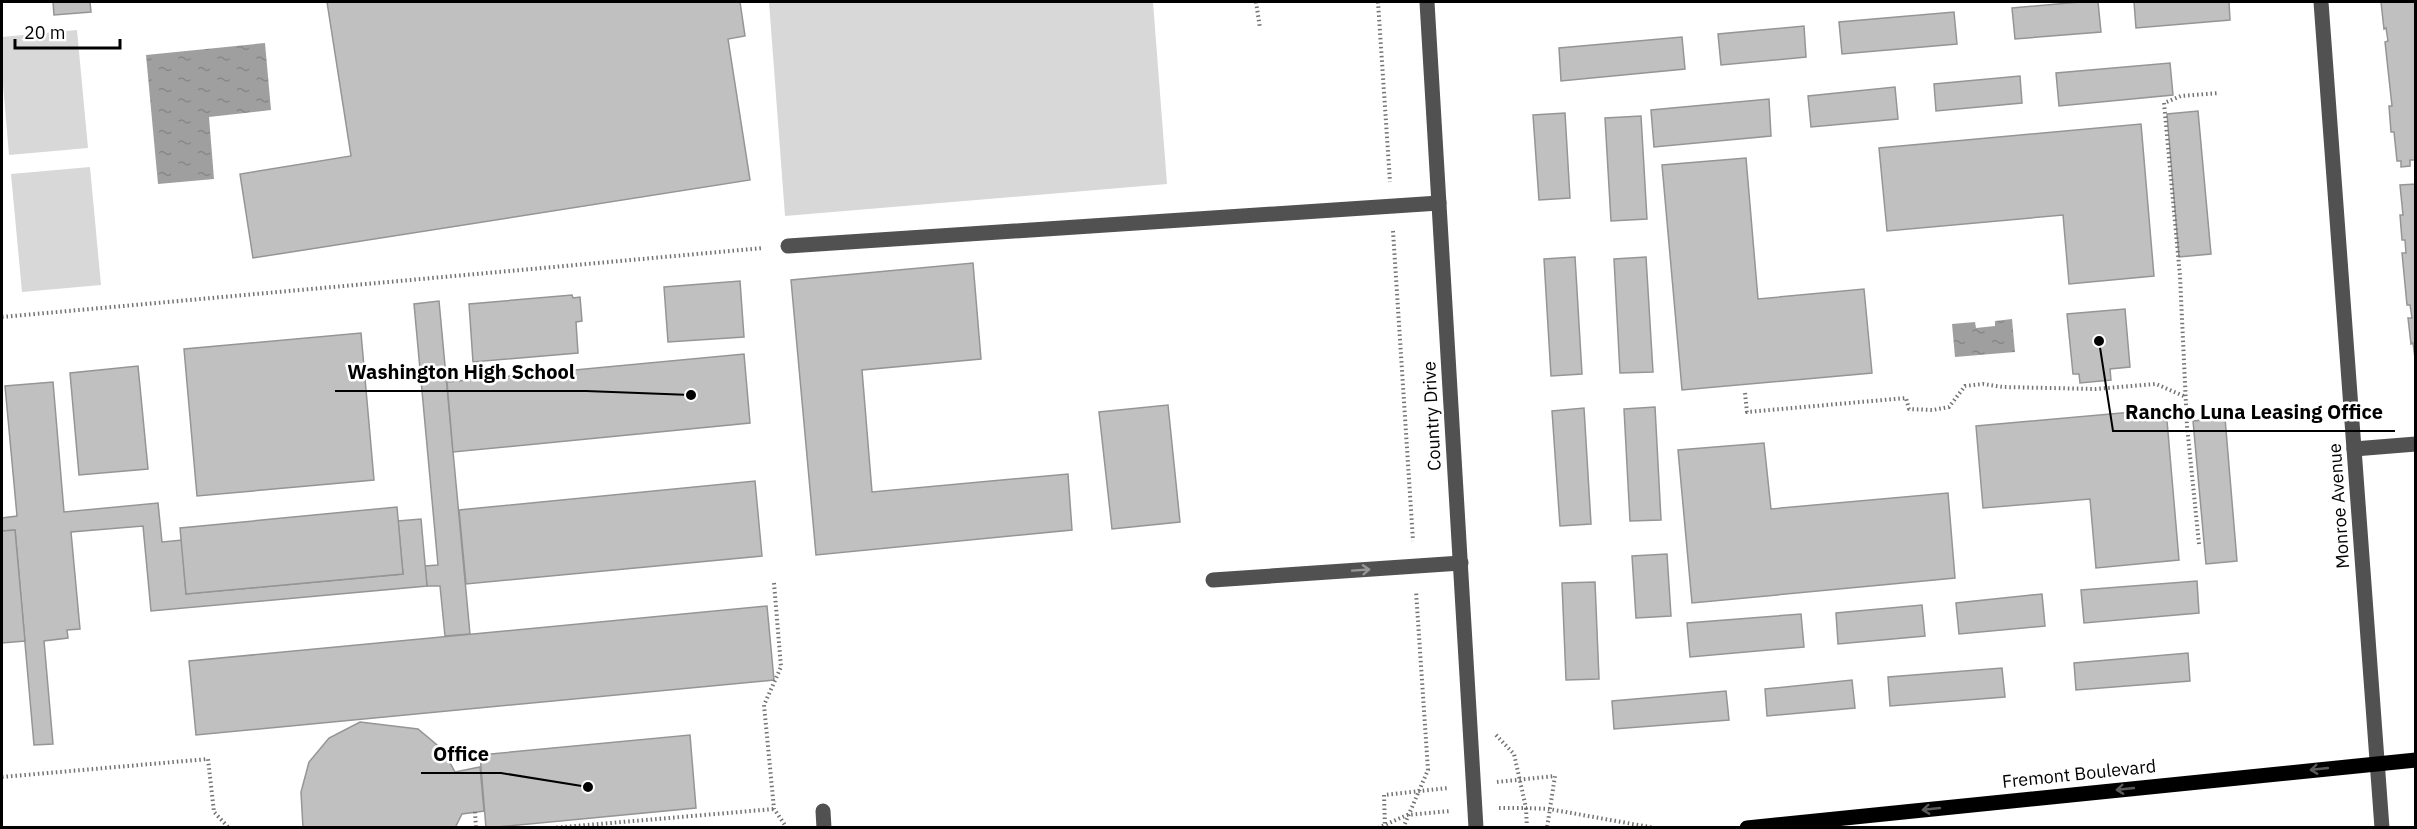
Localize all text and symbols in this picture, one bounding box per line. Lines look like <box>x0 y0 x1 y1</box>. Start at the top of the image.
scale bar <box>15 12 120 50</box>
text: 20 m <box>24 21 66 44</box>
callout: Washington High School <box>335 353 586 391</box>
text: Washington High School <box>347 358 575 385</box>
street label: Country Drive <box>1417 360 1446 471</box>
callout: Rancho Luna Leasing Office <box>2113 393 2395 431</box>
text: Rancho Luna Leasing Office <box>2125 398 2383 425</box>
street label: Monroe Avenue <box>2323 442 2354 570</box>
one-way arrow <box>1350 564 1370 575</box>
callout: Office <box>421 735 501 773</box>
text: Office <box>433 740 489 767</box>
street label: Fremont Boulevard <box>2001 754 2157 793</box>
one-way arrow <box>2310 764 2329 775</box>
one-way arrow <box>2116 784 2135 795</box>
one-way arrow <box>1922 804 1941 815</box>

